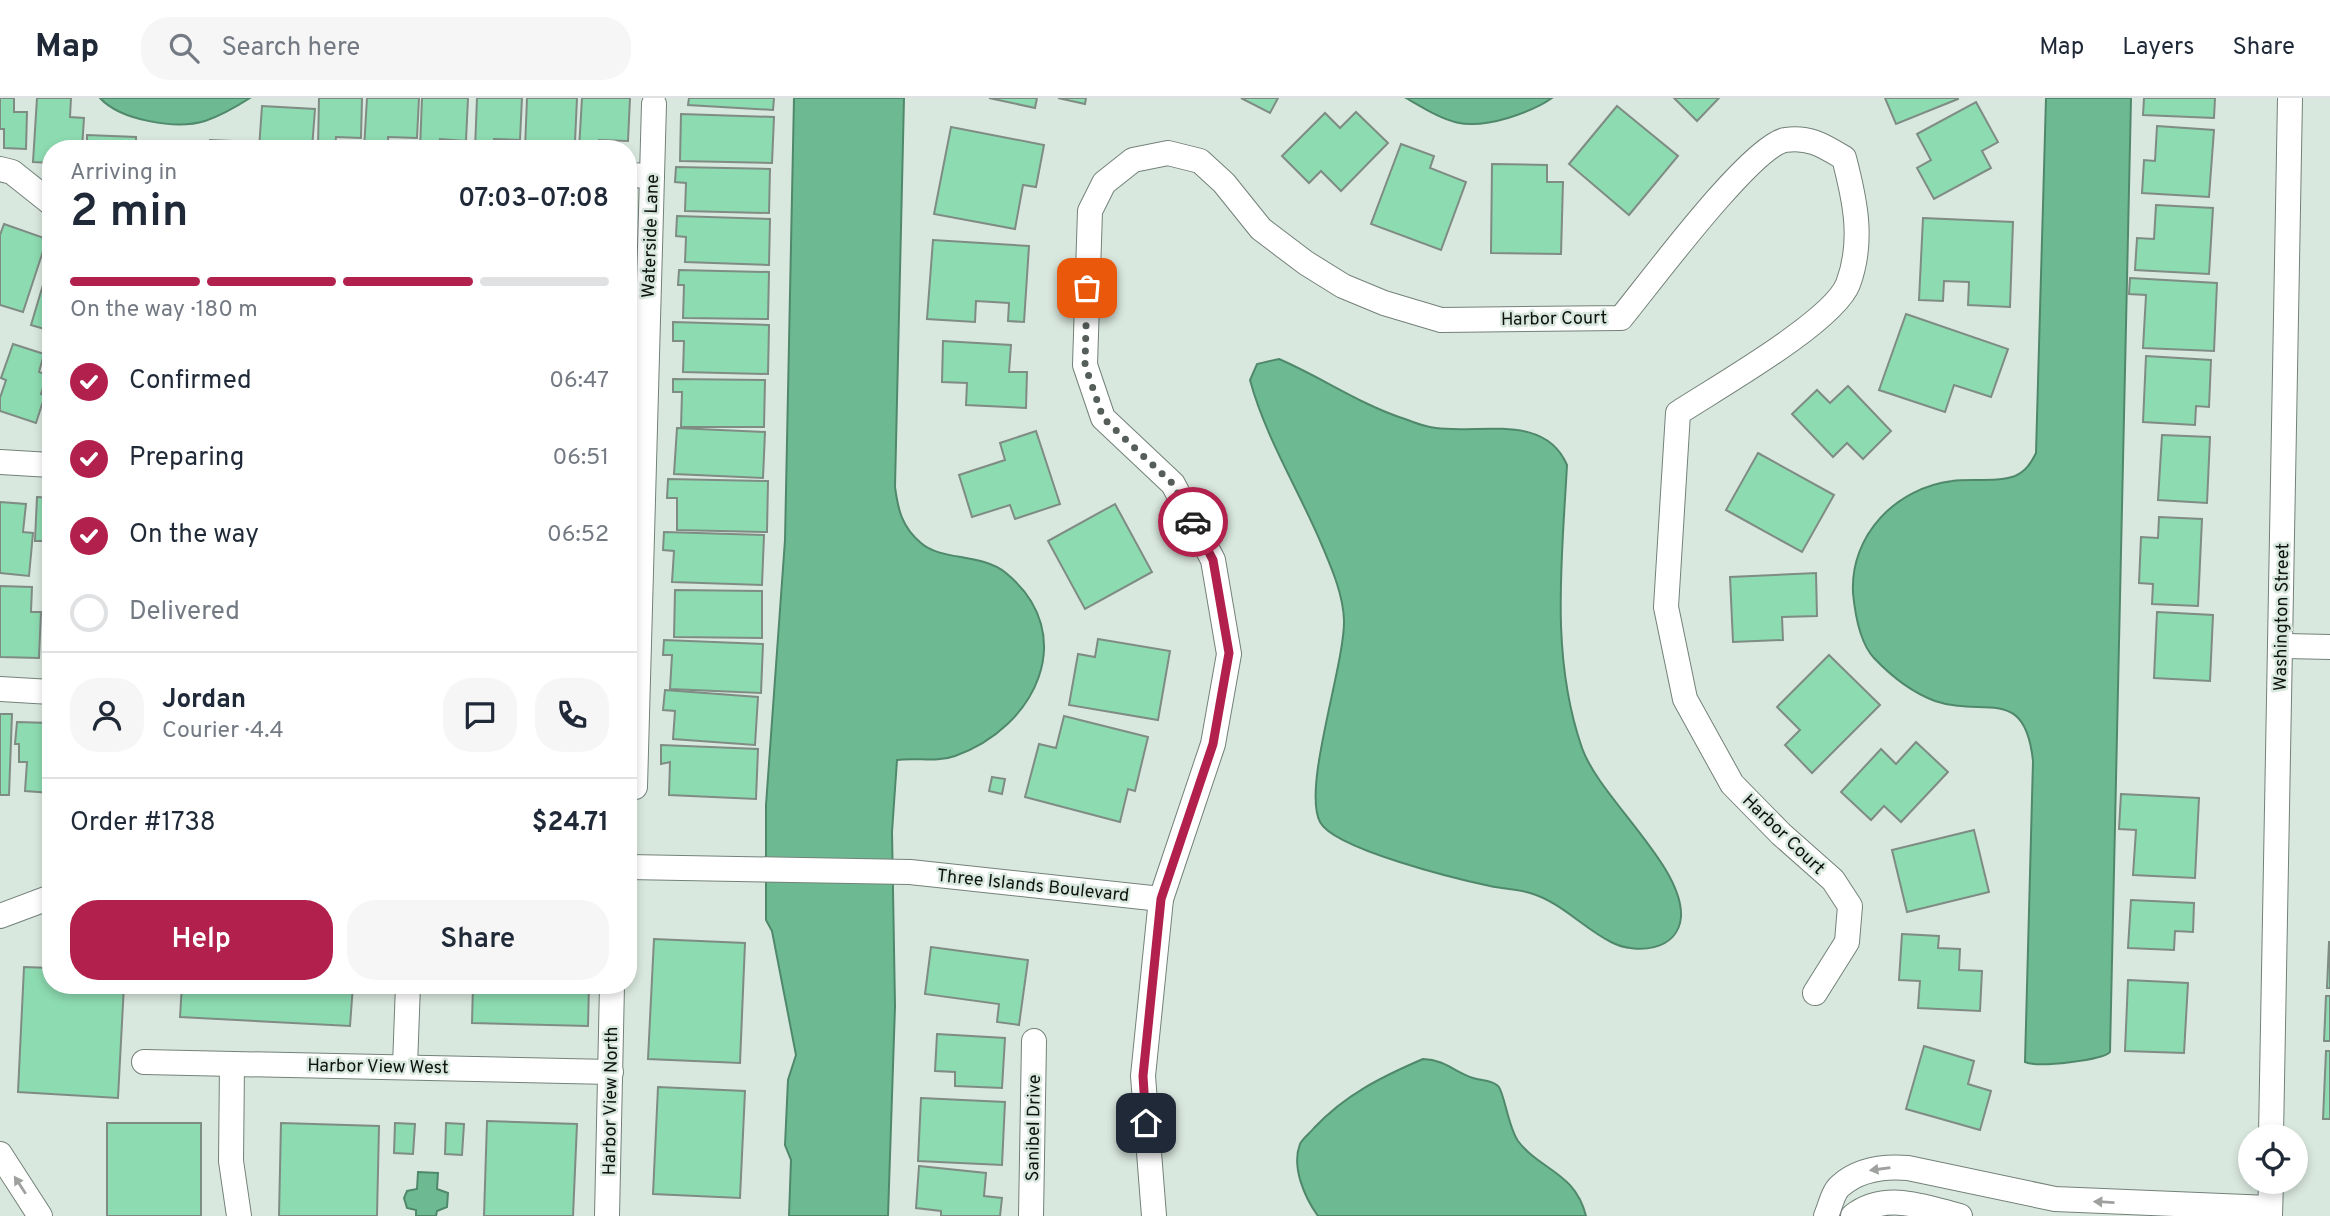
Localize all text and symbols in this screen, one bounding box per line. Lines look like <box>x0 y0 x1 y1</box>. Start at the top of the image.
search box <box>141 17 631 80</box>
text: Map <box>35 27 99 69</box>
icon: search <box>165 29 203 67</box>
text: Search here <box>221 32 360 65</box>
text: Map <box>2039 33 2084 63</box>
text: Layers <box>2122 33 2194 63</box>
text: Share <box>2232 33 2295 63</box>
text: Arriving in <box>70 159 177 188</box>
street label: Waterside Lane <box>638 174 665 298</box>
text: 07:03–07:08 <box>458 183 609 216</box>
text: 2 min <box>70 184 189 243</box>
pin <box>1057 258 1117 318</box>
icon: bag <box>1068 269 1106 307</box>
text: On the way · 180 m <box>70 296 258 325</box>
street label: Harbor Court <box>1501 307 1607 332</box>
icon: check <box>70 363 108 401</box>
text: Confirmed <box>129 365 252 398</box>
text: 06:47 <box>549 367 609 396</box>
icon: check <box>70 440 108 478</box>
text: Preparing <box>129 442 244 475</box>
text: 06:51 <box>552 444 609 473</box>
courier <box>1158 487 1228 557</box>
icon: car <box>1174 503 1212 541</box>
icon: check <box>70 517 108 555</box>
text: On the way <box>129 519 259 552</box>
text: 06:52 <box>547 521 609 550</box>
street label: Washington Street <box>2270 543 2295 691</box>
text: Delivered <box>129 596 240 629</box>
button: person <box>70 678 144 752</box>
button: chat <box>443 678 517 752</box>
button: phone <box>535 678 609 752</box>
text: Jordan <box>162 684 246 717</box>
text: Courier · 4.4 <box>162 717 284 746</box>
street label: Harbor Court <box>1737 790 1829 880</box>
text: Order #1738 <box>70 807 216 840</box>
text: $24.71 <box>532 807 609 840</box>
street label: Three Islands Boulevard <box>935 865 1130 908</box>
button: Help <box>70 900 333 980</box>
button: Share <box>347 900 609 980</box>
street label: Harbor View North <box>599 1026 624 1176</box>
street label: Harbor View West <box>307 1055 449 1080</box>
street label: Sanibel Drive <box>1022 1074 1047 1182</box>
pin <box>1116 1093 1176 1153</box>
icon: home <box>1127 1104 1165 1142</box>
map controls <box>2238 1124 2308 1194</box>
button: locate <box>2238 1124 2308 1194</box>
one-way arrow <box>1869 1163 1891 1174</box>
one-way arrow <box>13 1176 27 1194</box>
one-way arrow <box>2093 1197 2115 1208</box>

